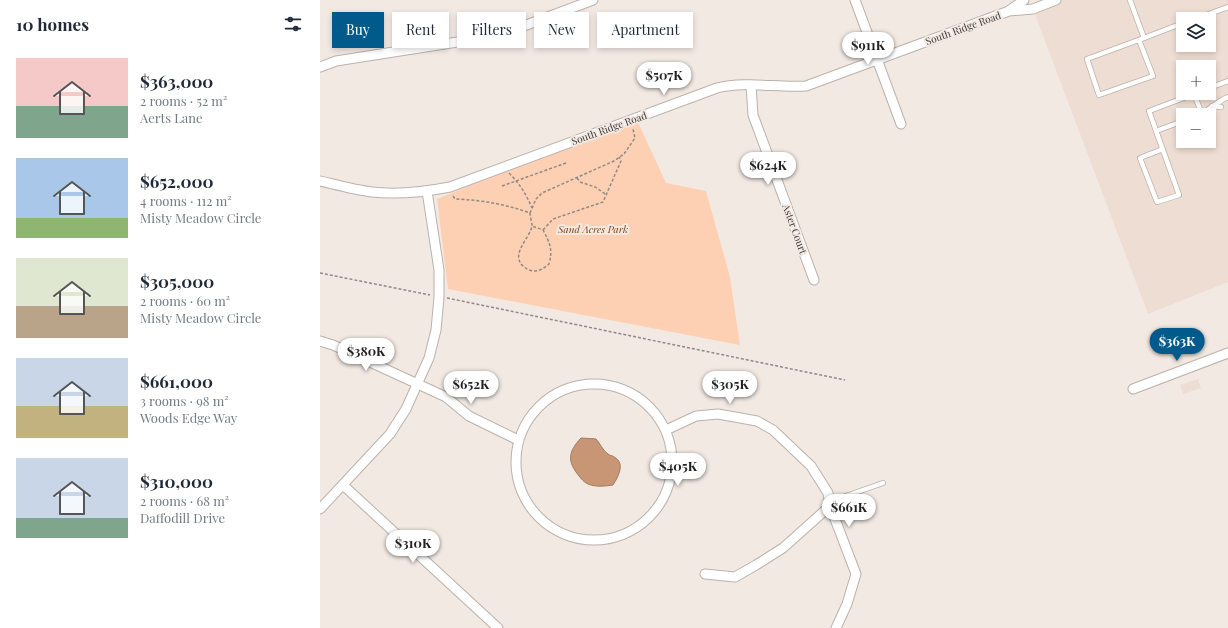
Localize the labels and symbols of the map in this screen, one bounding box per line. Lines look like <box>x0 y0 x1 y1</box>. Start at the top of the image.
street label: South Ridge Road <box>923 8 1003 48</box>
pin: $911K <box>840 32 896 66</box>
pin: $507K <box>636 62 692 96</box>
street label: South Ridge Road <box>569 108 649 148</box>
pin: $624K <box>740 152 796 186</box>
street label: Aster Court <box>779 201 811 256</box>
park label: Sand Acres Park <box>557 222 628 236</box>
pin: $363K <box>1149 328 1205 362</box>
pin: $380K <box>338 338 394 372</box>
pin: $652K <box>443 371 499 405</box>
pin: $305K <box>702 371 758 405</box>
pin: $405K <box>650 453 706 487</box>
pin: $661K <box>821 494 877 528</box>
pin: $310K <box>385 530 441 564</box>

